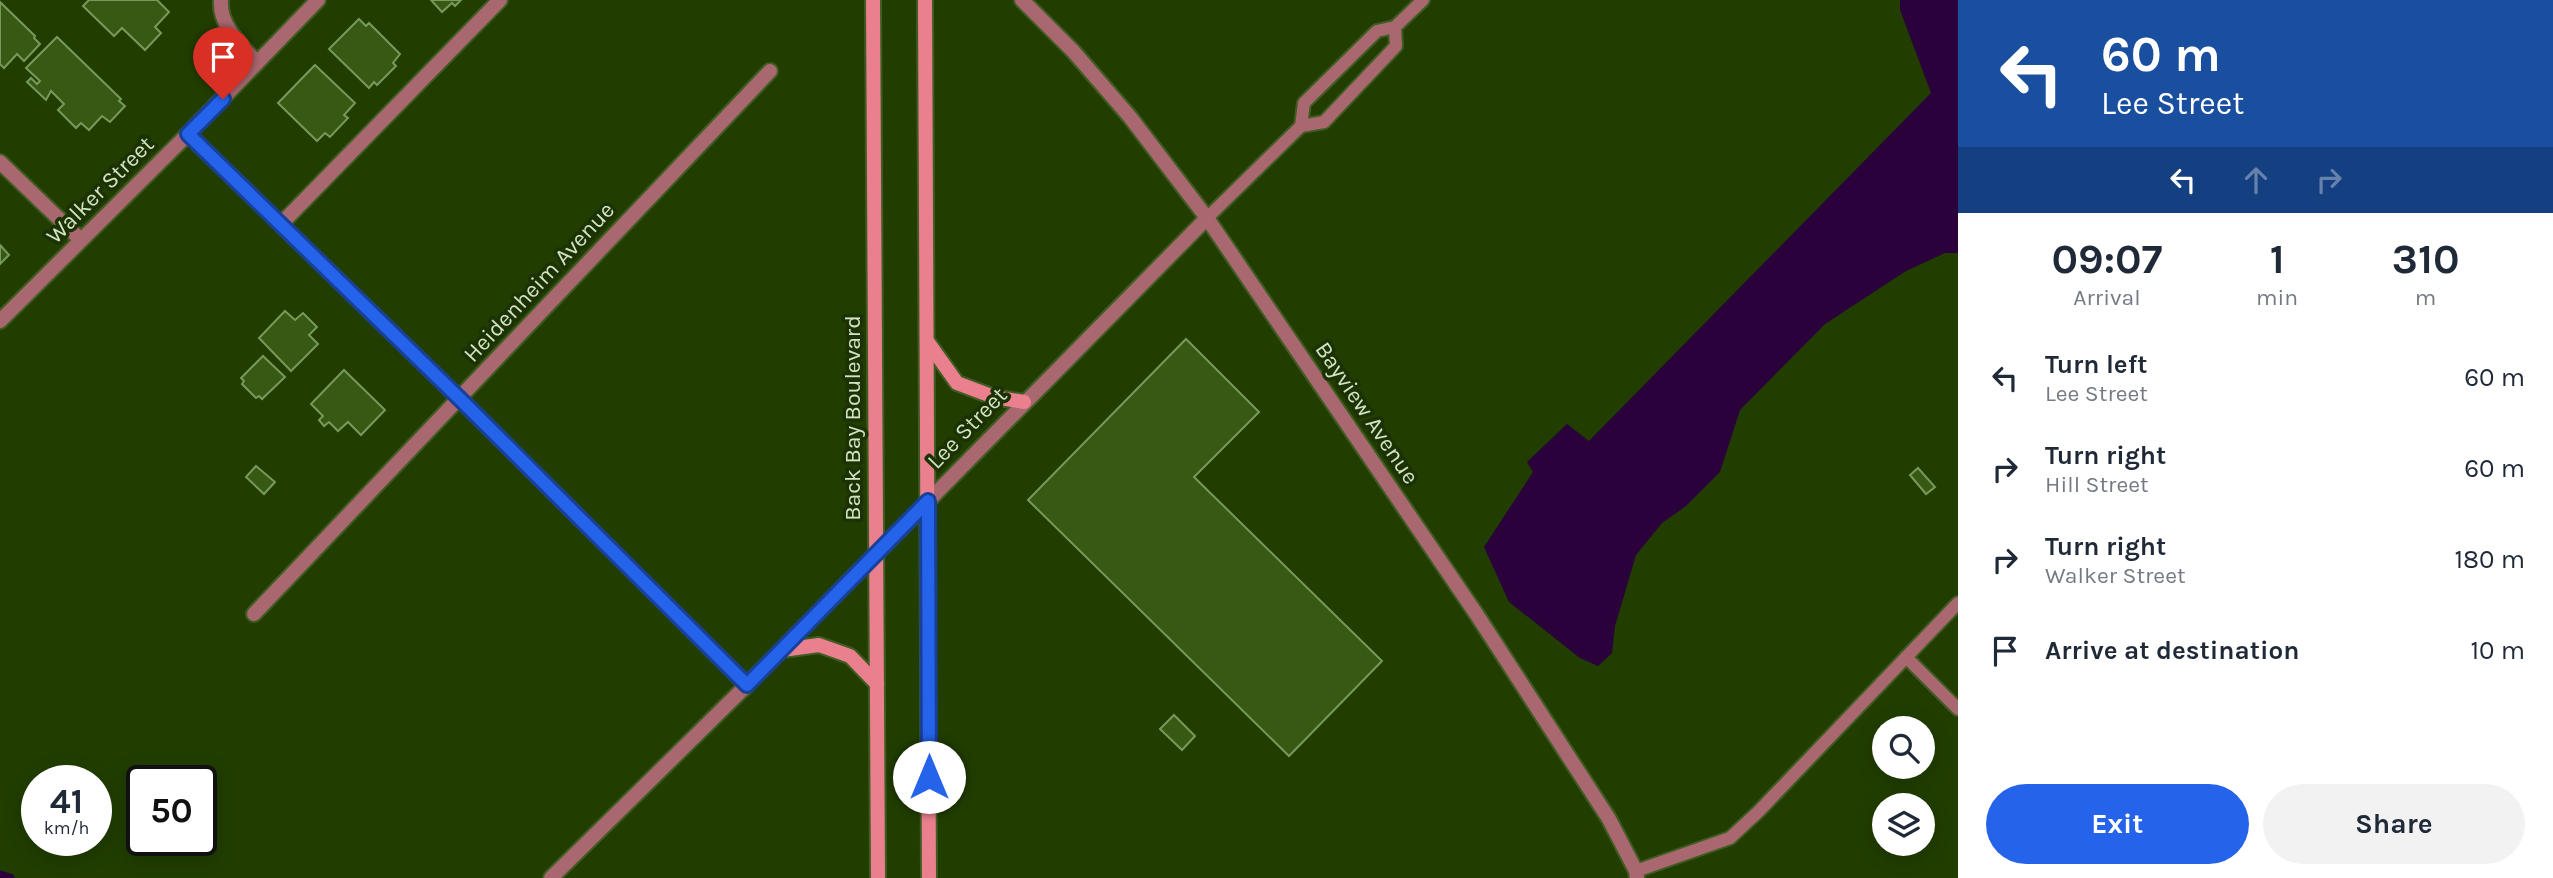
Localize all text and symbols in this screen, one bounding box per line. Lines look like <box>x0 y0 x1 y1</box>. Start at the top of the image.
text: 60 m <box>2101 26 2221 83</box>
pin <box>193 27 253 99</box>
icon: left <box>1986 28 2077 119</box>
icon: arrive <box>204 38 242 76</box>
text: Lee Street <box>2101 85 2244 122</box>
street label: Walker Street <box>41 130 160 249</box>
icon: left <box>2164 161 2202 199</box>
icon: ahead <box>2237 161 2275 199</box>
icon: right <box>2310 161 2348 199</box>
street label: Heidenheim Avenue <box>458 197 620 367</box>
text: 09:07 <box>2052 234 2162 284</box>
text: 1 <box>2270 234 2285 284</box>
text: 310 <box>2392 234 2459 284</box>
text: Arrival <box>2073 284 2141 311</box>
text: min <box>2256 284 2298 311</box>
text: m <box>2415 284 2436 311</box>
street label: Back Bay Boulevard <box>839 315 866 521</box>
street label: Bayview Avenue <box>1309 337 1425 489</box>
text: Turn left <box>2045 349 2147 380</box>
icon: left <box>1986 359 2024 397</box>
text: 60 m <box>2464 362 2525 393</box>
text: Lee Street <box>2045 380 2148 407</box>
street label: Lee Street <box>922 381 1013 474</box>
text: Turn right <box>2045 440 2166 471</box>
icon: right <box>1986 450 2024 488</box>
text: 60 m <box>2464 453 2525 484</box>
text: Hill Street <box>2045 471 2149 498</box>
text: Turn right <box>2045 531 2166 562</box>
icon: right <box>1986 541 2024 579</box>
text: 180 m <box>2455 544 2525 575</box>
text: Walker Street <box>2045 562 2186 589</box>
icon: arrive <box>1986 632 2024 670</box>
text: Arrive at destination <box>2045 635 2299 666</box>
text: 10 m <box>2470 635 2525 666</box>
map controls <box>1872 716 1935 856</box>
button: search <box>1872 716 1935 779</box>
position arrow <box>892 740 966 814</box>
speed limit sign: 50 <box>126 765 217 856</box>
text: 41 <box>50 781 83 822</box>
button: Exit <box>1986 784 2249 864</box>
button: Share <box>2263 784 2525 864</box>
button: layers <box>1872 793 1935 856</box>
text: km/h <box>44 817 89 839</box>

